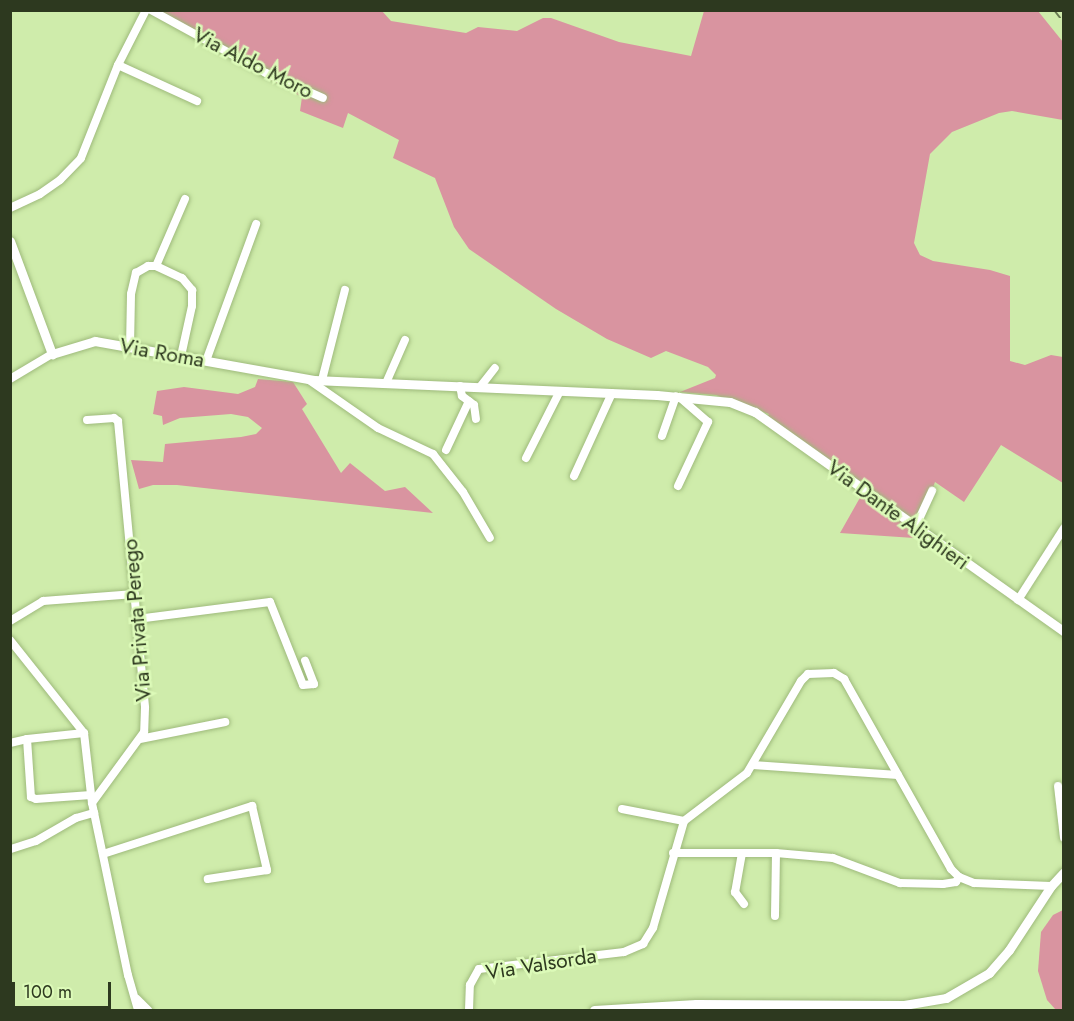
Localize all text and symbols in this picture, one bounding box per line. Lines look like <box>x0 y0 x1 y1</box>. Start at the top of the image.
street label: Via Aldo Moro <box>189 22 317 104</box>
street label: Via Roma <box>118 333 206 373</box>
street label: Via Dante Alighieri <box>822 455 974 575</box>
street label: Via Privata Perego <box>117 538 157 702</box>
street label: Via Valsorda <box>484 943 598 985</box>
scale bar <box>15 970 114 1008</box>
text: 100 m <box>23 979 72 1005</box>

